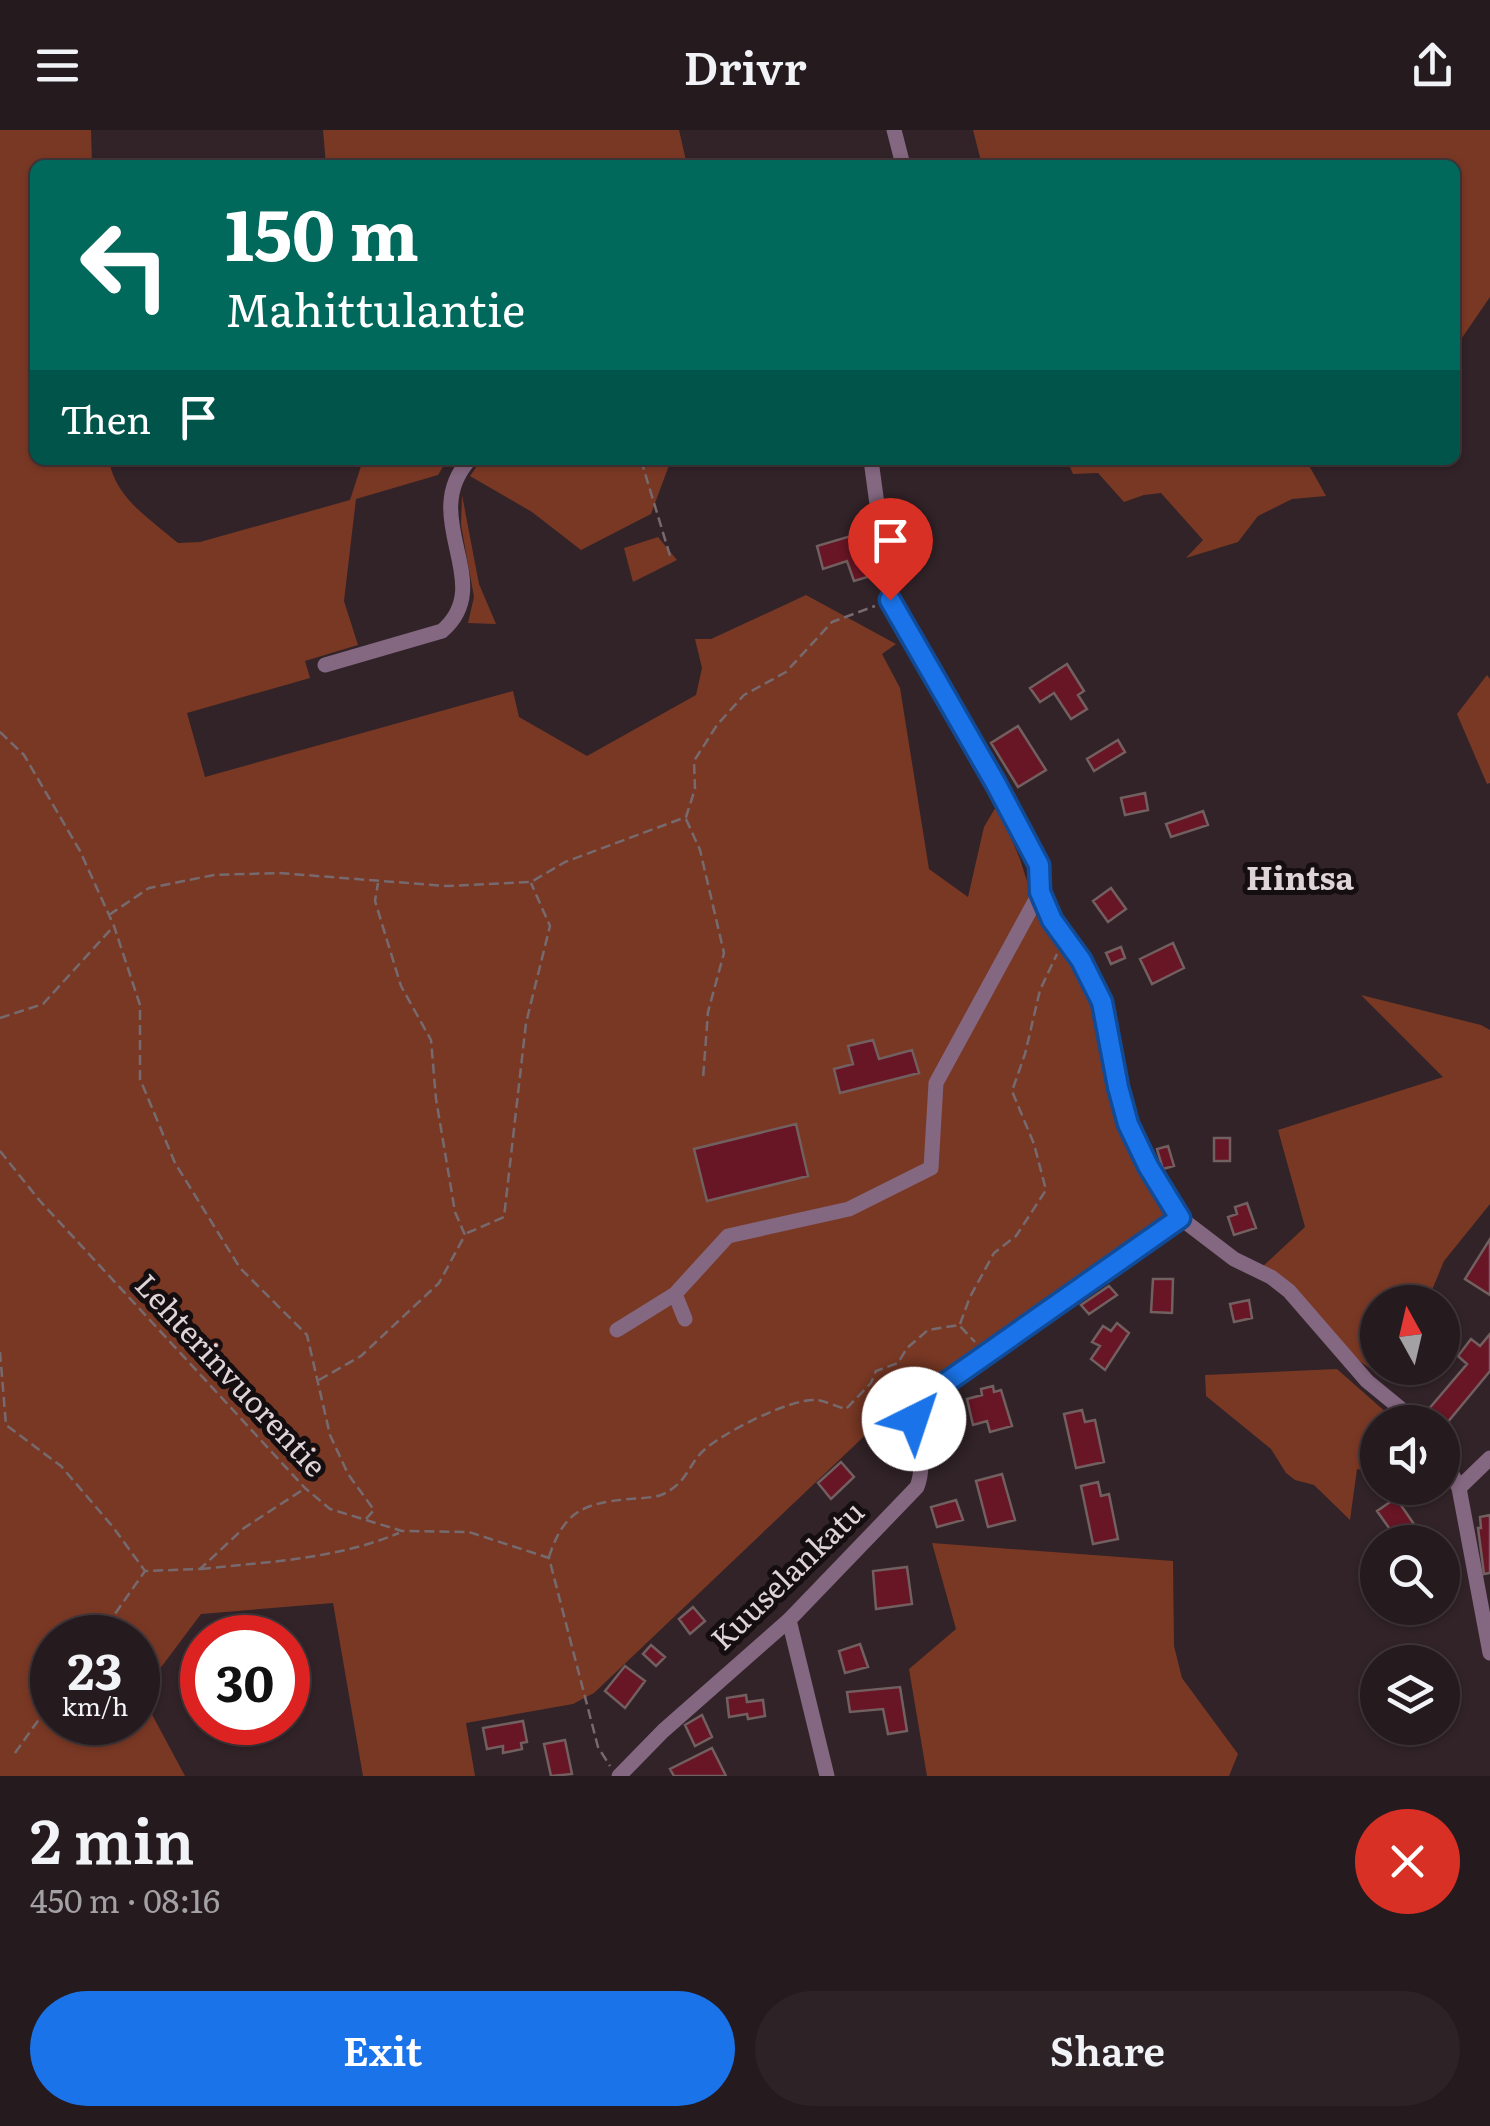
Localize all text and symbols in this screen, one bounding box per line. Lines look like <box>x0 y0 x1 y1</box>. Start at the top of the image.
text: Drivr <box>683 32 807 99</box>
icon: menu <box>30 38 85 93</box>
icon: share <box>1405 38 1460 93</box>
text: 150 m <box>225 179 419 283</box>
icon: left <box>60 200 190 330</box>
text: Mahittulantie <box>225 274 525 341</box>
text: Then <box>60 389 151 446</box>
icon: arrive <box>171 390 226 445</box>
pin <box>848 498 933 601</box>
icon: arrive <box>863 513 918 568</box>
district label: Hintsa <box>1246 852 1354 900</box>
street label: Lehterinvuorentie <box>126 1263 338 1485</box>
north arrow <box>1360 1285 1460 1385</box>
map controls <box>1360 1285 1460 1745</box>
position arrow <box>862 1367 966 1471</box>
button: sound <box>1360 1405 1460 1505</box>
street label: Kuuselankatu <box>699 1489 872 1658</box>
button: search <box>1360 1525 1460 1625</box>
speed limit sign: 30 <box>180 1615 310 1745</box>
text: 23 <box>68 1631 122 1705</box>
button: layers <box>1360 1645 1460 1745</box>
text: km/h <box>62 1687 128 1724</box>
text: 2 min <box>30 1793 195 1882</box>
button: close <box>1355 1809 1460 1914</box>
text: 450 m · 08:16 <box>30 1875 220 1923</box>
button: Exit <box>30 1991 735 2106</box>
button: Share <box>755 1991 1460 2106</box>

